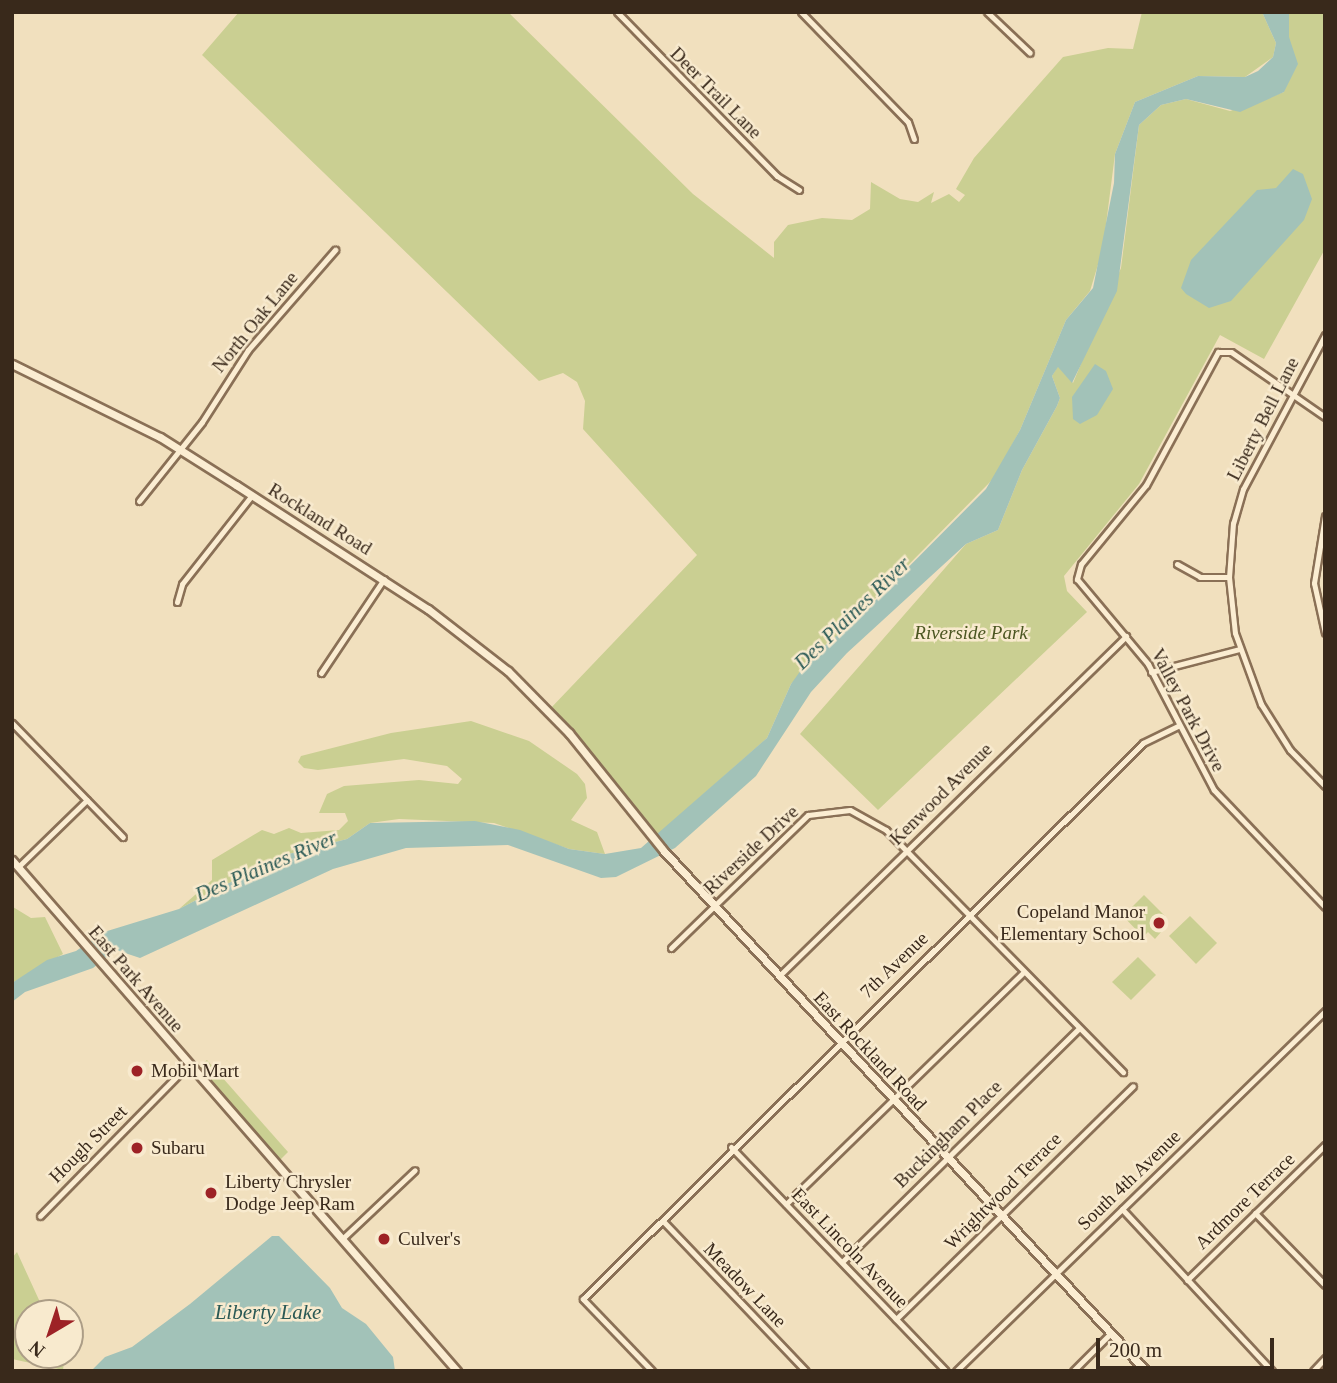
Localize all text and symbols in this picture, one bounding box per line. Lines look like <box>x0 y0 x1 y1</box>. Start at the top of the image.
street label: Deer Trail Lane <box>665 42 767 144</box>
street label: North Oak Lane <box>207 267 303 377</box>
street label: Liberty Bell Lane <box>1222 354 1304 484</box>
street label: Rockland Road <box>264 478 376 560</box>
water label: Des Plaines River <box>789 551 915 675</box>
park label: Riverside Park <box>914 622 1028 644</box>
street label: Valley Park Drive <box>1146 645 1230 775</box>
street label: Kenwood Avenue <box>885 738 997 850</box>
street label: Riverside Drive <box>699 800 803 900</box>
water label: Des Plaines River <box>191 825 341 907</box>
place label: Copeland Manor Elementary School <box>1000 901 1145 945</box>
marker: Copeland Manor Elementary School <box>1151 915 1167 931</box>
street label: East Park Avenue <box>83 921 189 1037</box>
street label: 7th Avenue <box>855 927 933 1003</box>
street label: East Rockland Road <box>809 986 931 1116</box>
place label: Mobil Mart <box>151 1060 239 1082</box>
marker: Mobil Mart <box>129 1063 145 1079</box>
street label: Buckingham Place <box>889 1075 1007 1193</box>
street label: Hough Street <box>44 1100 132 1188</box>
street label: South 4th Avenue <box>1072 1125 1186 1235</box>
street label: Wrightwood Terrace <box>940 1128 1066 1254</box>
place label: Subaru <box>151 1137 205 1159</box>
marker: Subaru <box>129 1140 145 1156</box>
street label: Ardmore Terrace <box>1190 1148 1300 1254</box>
place label: Liberty Chrysler Dodge Jeep Ram <box>225 1171 355 1215</box>
street label: East Lincoln Avenue <box>787 1183 913 1313</box>
marker: Liberty Chrysler Dodge Jeep Ram <box>203 1185 219 1201</box>
place label: Culver's <box>398 1228 461 1250</box>
marker: Culver's <box>376 1231 392 1247</box>
street label: Meadow Lane <box>699 1238 791 1332</box>
north arrow <box>14 1299 84 1369</box>
water label: Liberty Lake <box>215 1299 321 1325</box>
scale bar <box>1099 1324 1278 1368</box>
text: N <box>25 1337 49 1362</box>
text: 200 m <box>1109 1338 1162 1362</box>

